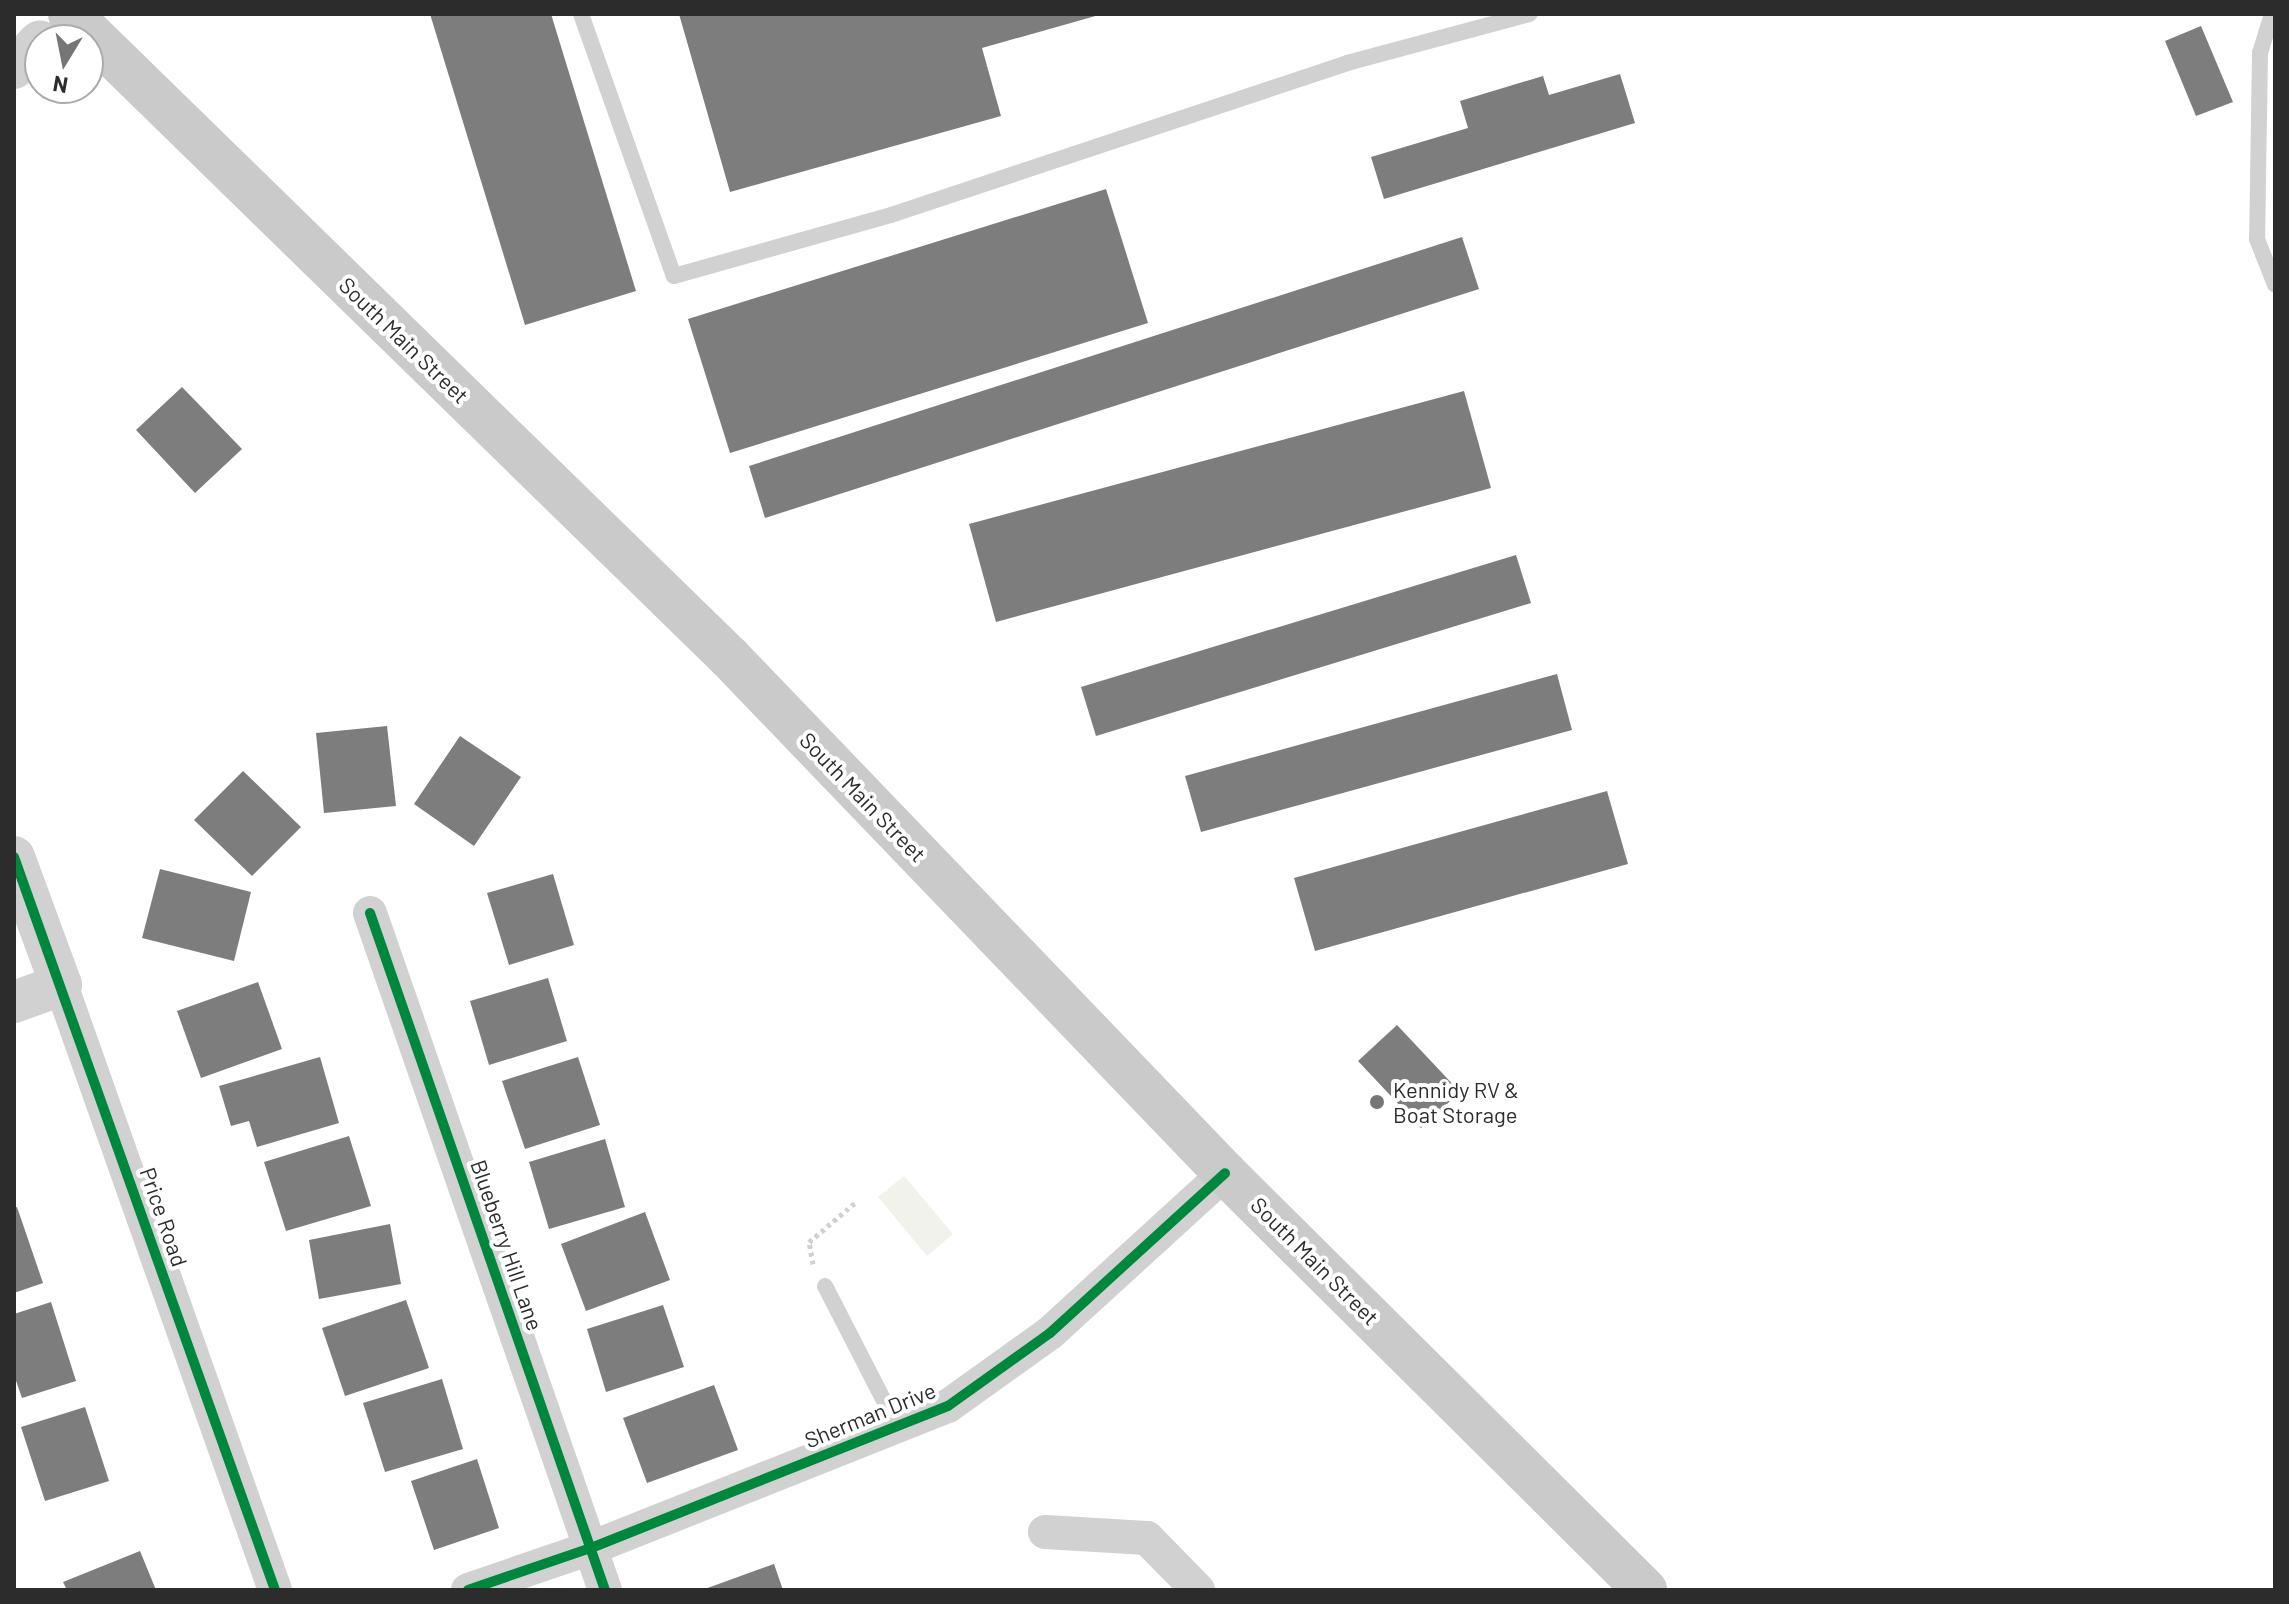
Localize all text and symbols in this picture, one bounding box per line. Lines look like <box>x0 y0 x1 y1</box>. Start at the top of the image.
north arrow <box>24 24 104 104</box>
text: N <box>51 72 70 100</box>
street label: South Main Street <box>334 272 474 408</box>
street label: South Main Street <box>795 727 931 867</box>
place label: Kennidy RV & Boat Storage <box>1393 1076 1519 1128</box>
marker: Kennidy RV & Boat Storage <box>1368 1093 1386 1111</box>
street label: Blueberry Hill Lane <box>465 1156 549 1334</box>
street label: Price Road <box>135 1164 193 1270</box>
street label: South Main Street <box>1246 1192 1384 1330</box>
street label: Sherman Drive <box>801 1377 939 1453</box>

